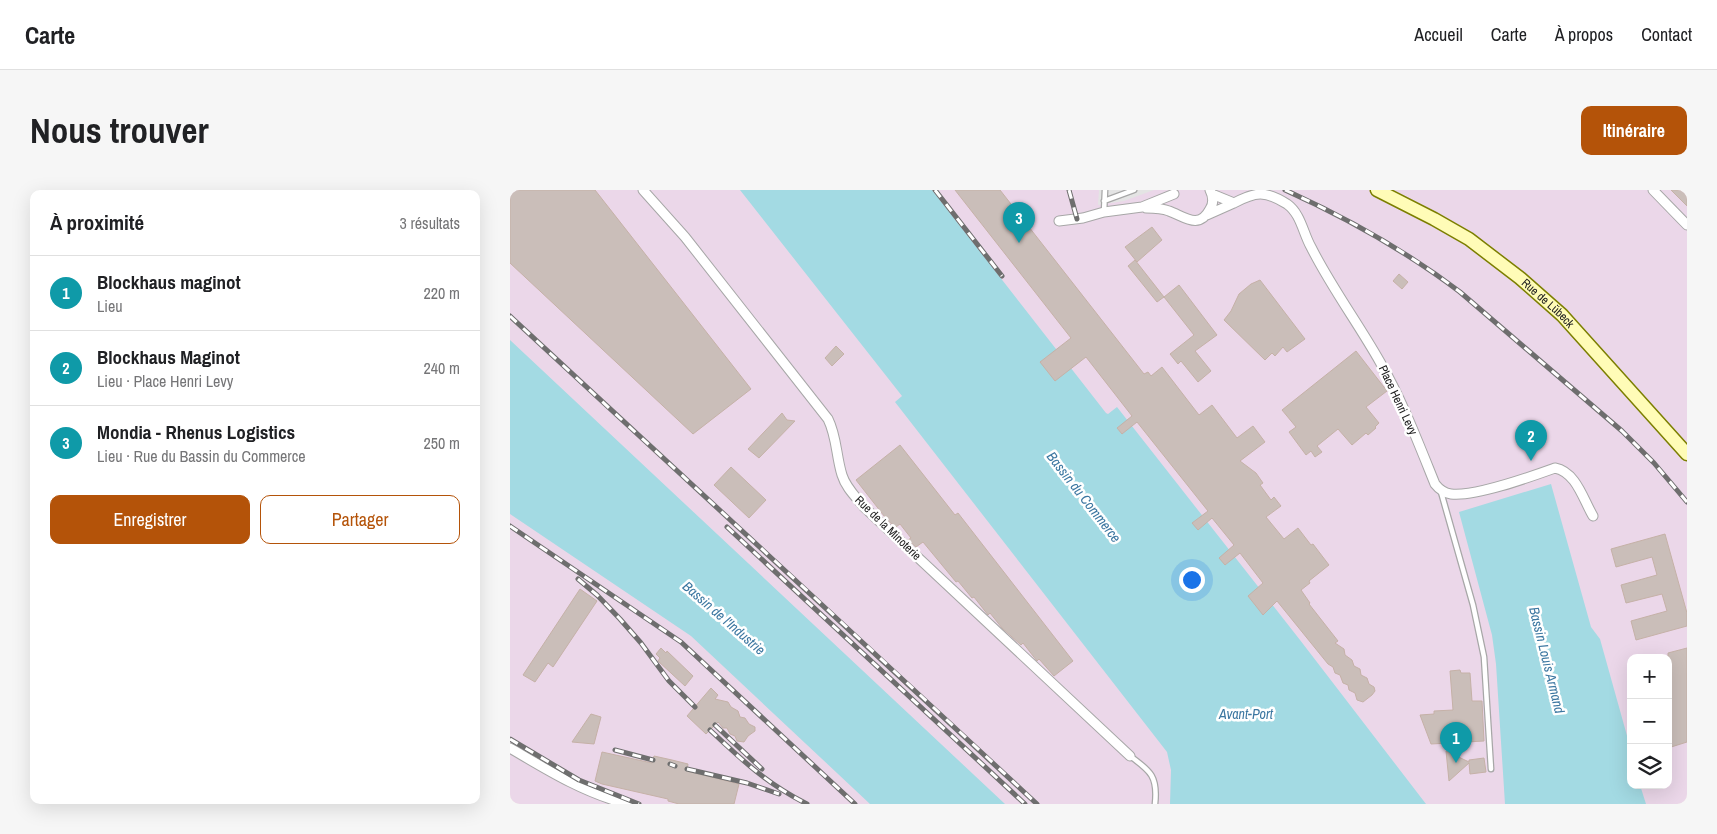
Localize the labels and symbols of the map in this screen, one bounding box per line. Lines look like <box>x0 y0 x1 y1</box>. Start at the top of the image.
pin: 3 <box>1003 202 1035 243</box>
street label: Rue de Lübeck <box>1518 275 1578 331</box>
street label: Place Henri Levy <box>1375 363 1421 437</box>
pin: 2 <box>1515 420 1547 461</box>
water label: Bassin du Commerce <box>1043 448 1125 546</box>
street label: Rue de la Minoterie <box>851 492 925 564</box>
your location <box>1179 567 1205 593</box>
water label: Bassin de l'Industrie <box>679 577 769 659</box>
water label: Bassin Louis Armand <box>1525 605 1569 716</box>
water label: Avant-Port <box>1218 705 1274 723</box>
pin: 1 <box>1440 722 1472 763</box>

